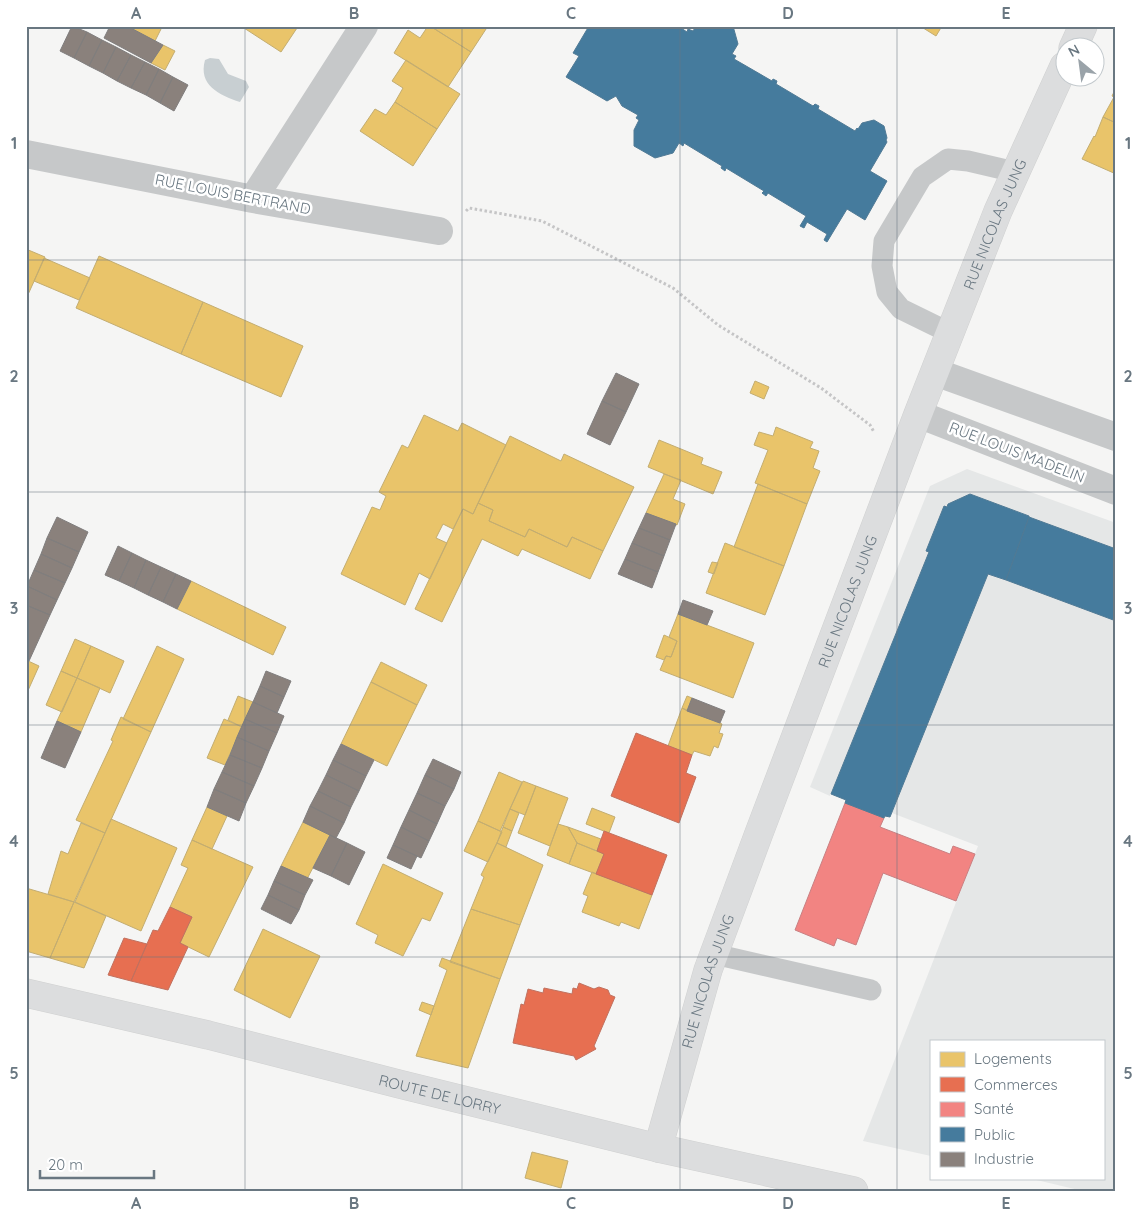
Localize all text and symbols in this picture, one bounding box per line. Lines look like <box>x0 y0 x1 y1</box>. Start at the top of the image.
text: A <box>131 3 142 23</box>
text: B <box>349 3 359 23</box>
text: C <box>566 3 576 23</box>
text: D <box>782 3 794 23</box>
text: E <box>1001 3 1011 23</box>
north arrow <box>1054 38 1104 88</box>
text: N <box>1065 40 1083 61</box>
text: 1 <box>11 133 17 153</box>
text: 1 <box>1125 133 1131 153</box>
street label: RUE NICOLAS JUNG <box>959 155 1030 292</box>
street label: RUE LOUIS BERTRAND <box>154 170 313 218</box>
text: 2 <box>9 366 19 386</box>
text: 2 <box>1123 366 1133 386</box>
street label: RUE LOUIS MADELIN <box>947 417 1087 487</box>
street label: RUE NICOLAS JUNG <box>813 532 881 670</box>
text: 3 <box>10 598 18 618</box>
text: 3 <box>1124 598 1132 618</box>
text: 4 <box>9 831 19 851</box>
text: 4 <box>1123 831 1133 851</box>
street label: RUE NICOLAS JUNG <box>677 911 738 1051</box>
legend <box>930 1040 1104 1180</box>
text: Logements <box>974 1049 1052 1068</box>
text: 5 <box>9 1063 19 1083</box>
text: 5 <box>1123 1063 1133 1083</box>
street label: ROUTE DE LORRY <box>377 1070 503 1118</box>
text: Commerces <box>974 1075 1057 1094</box>
text: Santé <box>974 1099 1014 1118</box>
text: Public <box>974 1125 1015 1144</box>
scale bar <box>40 1147 154 1179</box>
text: Industrie <box>974 1149 1034 1168</box>
text: 20 m <box>48 1155 83 1174</box>
text: A <box>131 1193 142 1213</box>
text: B <box>349 1193 359 1213</box>
text: C <box>566 1193 576 1213</box>
text: D <box>782 1193 794 1213</box>
text: E <box>1001 1193 1011 1213</box>

